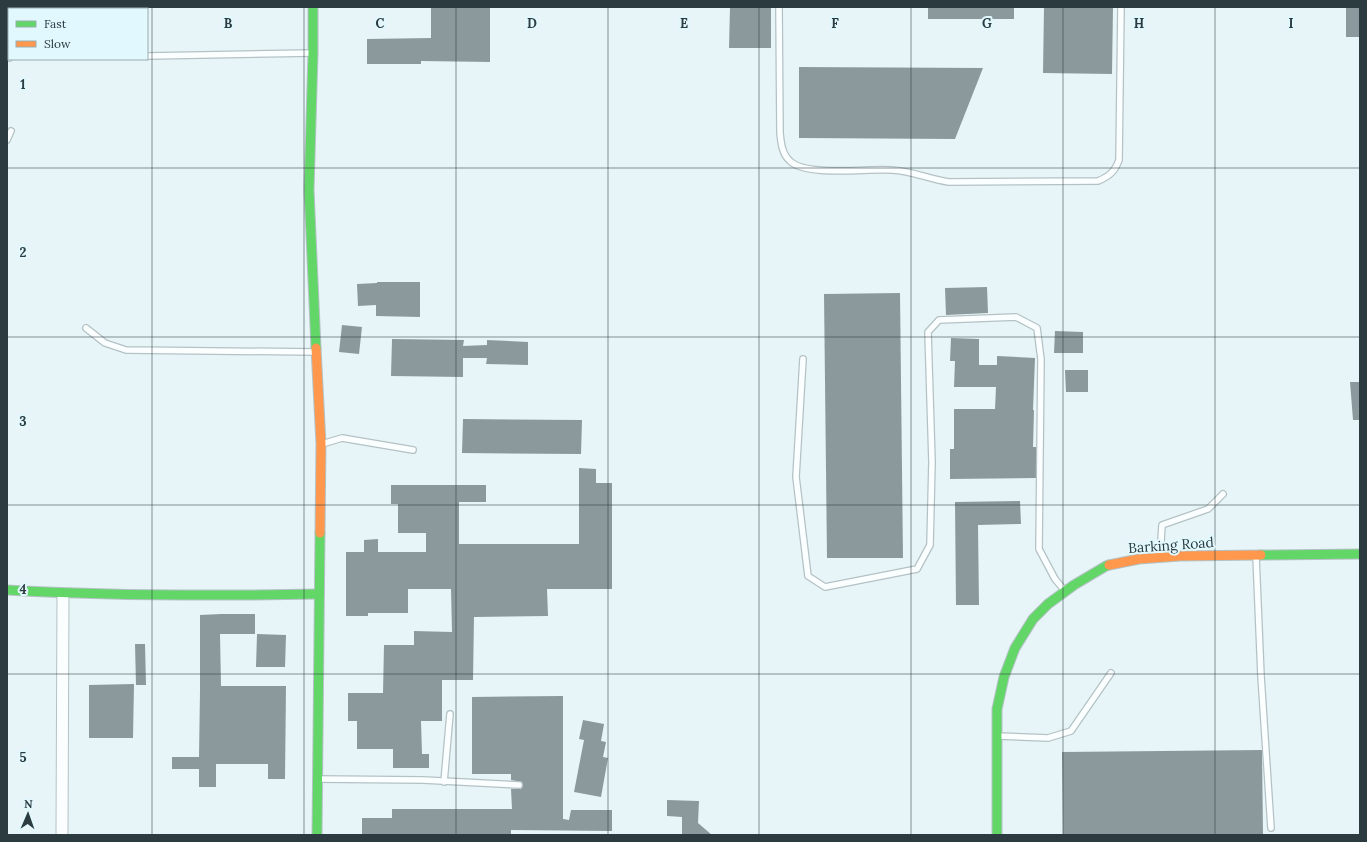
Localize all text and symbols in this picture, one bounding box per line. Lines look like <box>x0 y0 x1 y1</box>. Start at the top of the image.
legend <box>8 8 148 60</box>
text: B <box>224 15 233 32</box>
text: C <box>376 15 385 32</box>
text: D <box>527 15 537 32</box>
text: E <box>680 15 688 32</box>
text: F <box>831 15 839 32</box>
text: G <box>982 15 992 32</box>
text: H <box>1134 15 1144 32</box>
text: I <box>1288 15 1294 32</box>
text: Fast <box>44 16 67 31</box>
text: Slow <box>44 36 71 51</box>
text: 1 <box>20 76 26 93</box>
text: 2 <box>20 244 27 261</box>
text: 3 <box>19 413 27 430</box>
street label: Barking Road <box>1128 533 1214 557</box>
text: 4 <box>19 581 27 598</box>
text: 5 <box>19 749 27 766</box>
north arrow <box>8 794 48 834</box>
text: N <box>24 797 33 811</box>

